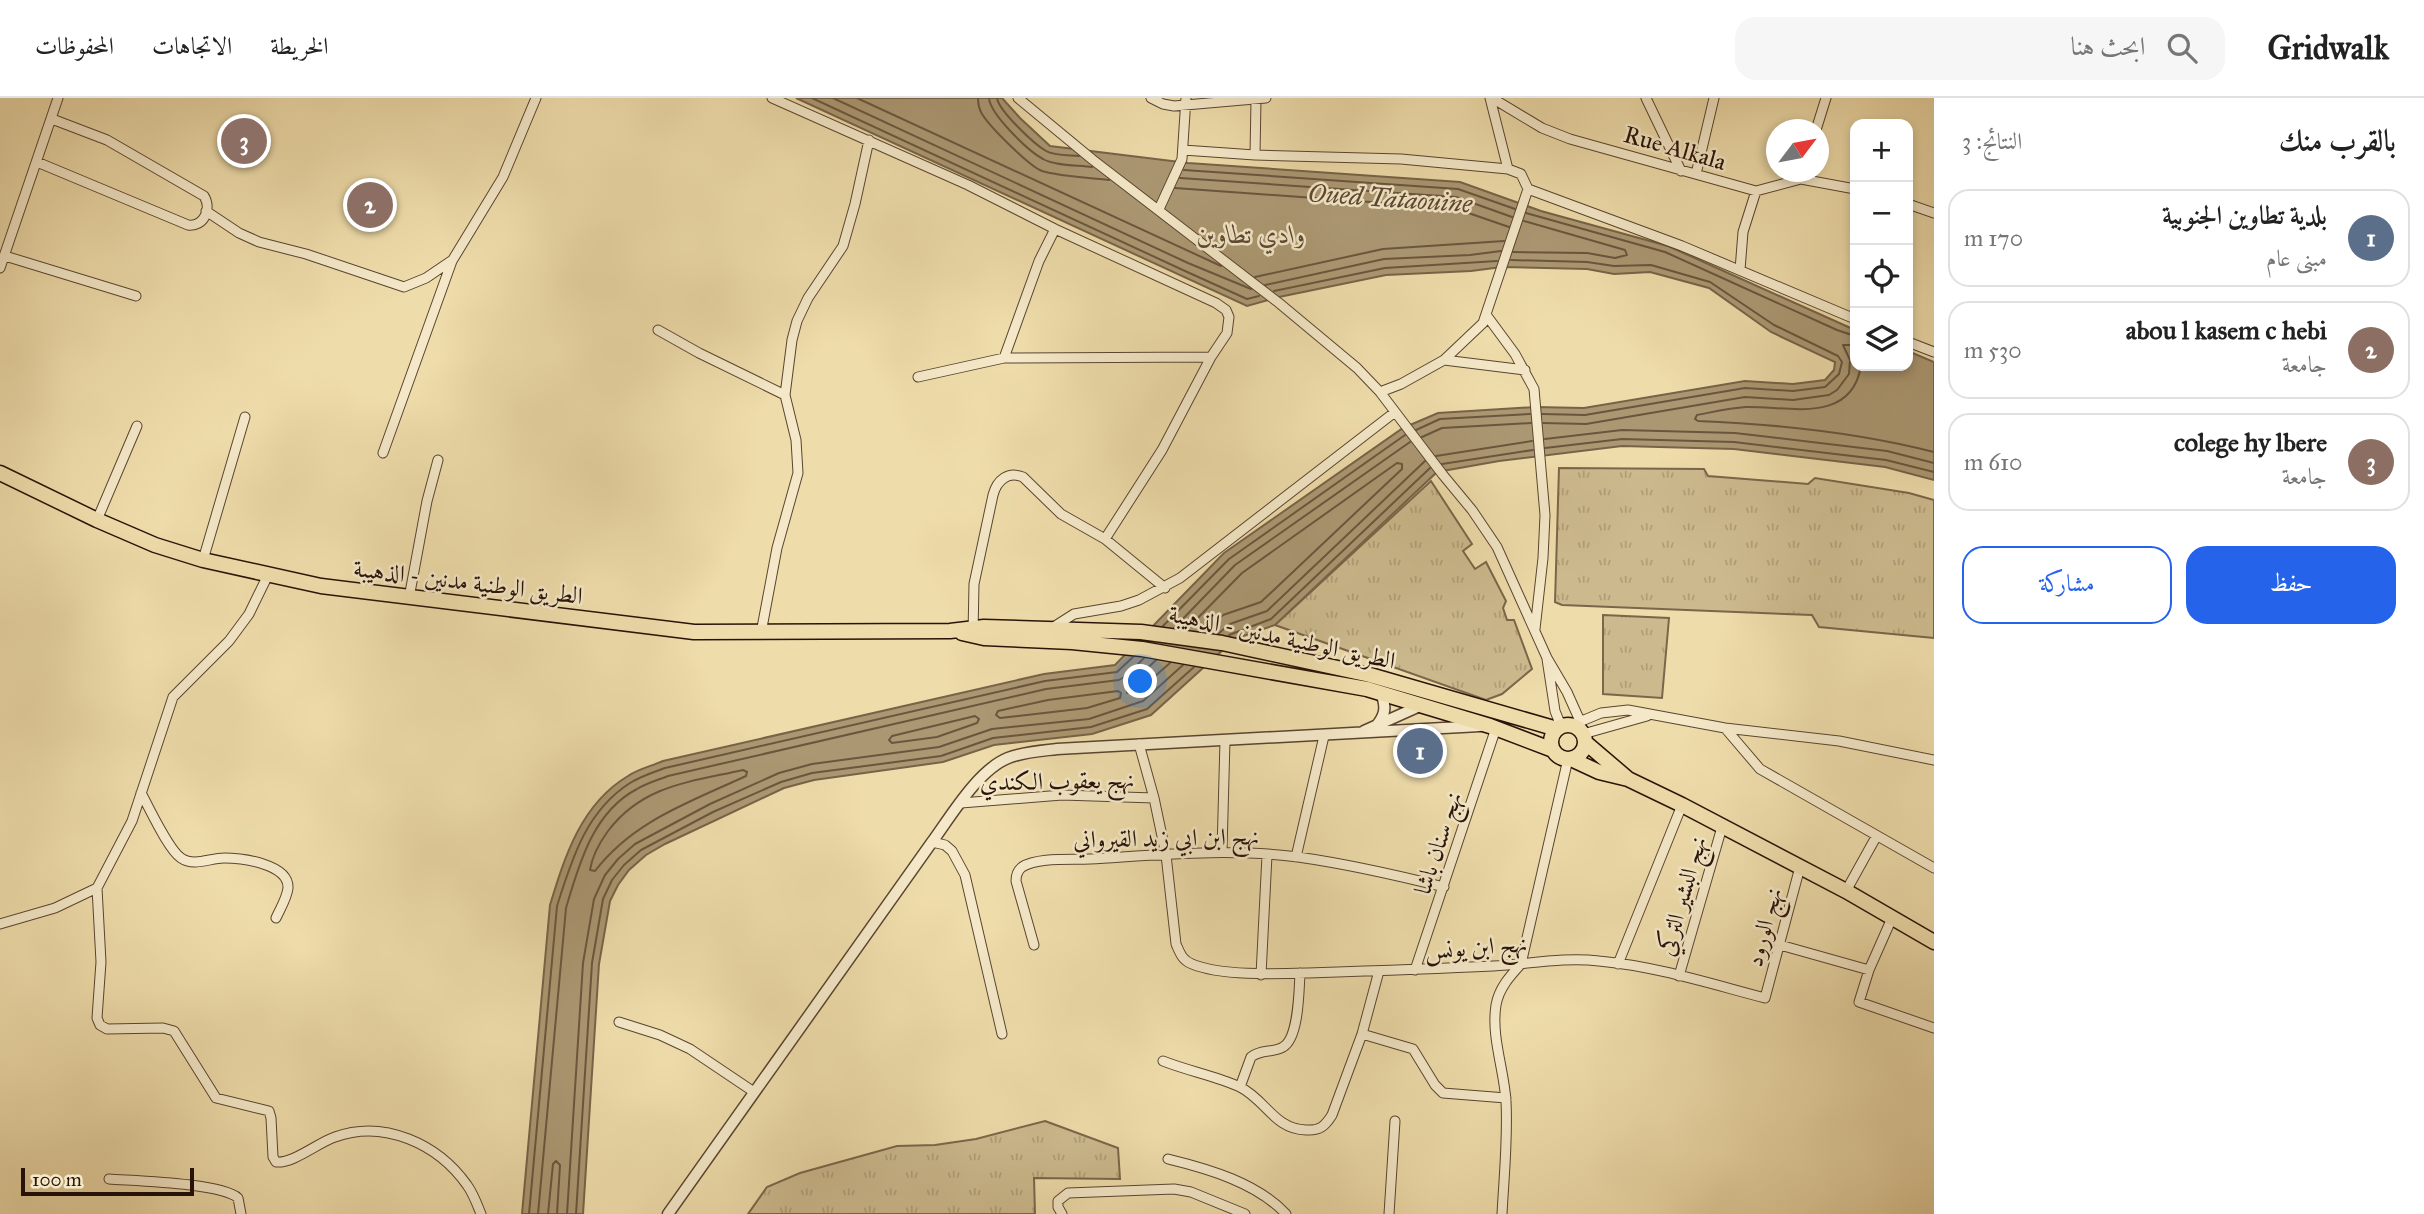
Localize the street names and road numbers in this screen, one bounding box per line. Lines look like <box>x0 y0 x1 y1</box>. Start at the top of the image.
street label: Rue Alkala <box>1620 119 1731 177</box>
street label: الطريق الوطنية مدنين - الذهيبة <box>352 553 584 611</box>
street label: الطريق الوطنية مدنين - الذهيبة <box>1166 598 1398 676</box>
street label: نهج يعقوب الكندي <box>979 765 1135 803</box>
street label: نهج سنان باشا <box>1407 788 1474 900</box>
street label: نهج ابن ابي زيد القيرواني <box>1073 821 1259 861</box>
street label: نهج البشير التركي <box>1651 833 1719 961</box>
street label: نهج الورود <box>1739 884 1795 972</box>
street label: نهج ابن يونس <box>1424 928 1529 972</box>

